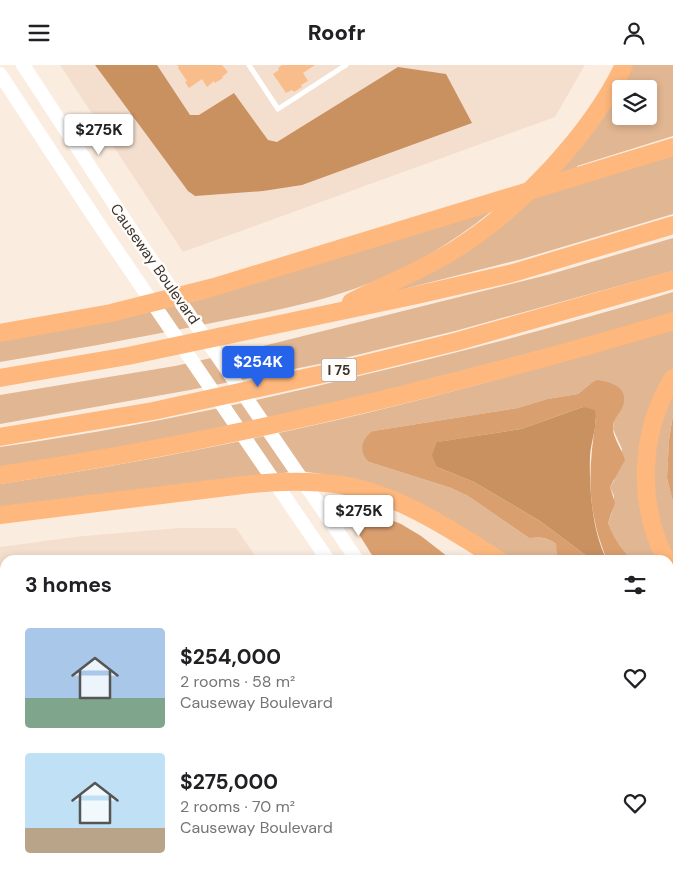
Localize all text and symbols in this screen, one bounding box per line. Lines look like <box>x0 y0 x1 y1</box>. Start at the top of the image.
text: Roofr <box>308 18 365 47</box>
icon: menu <box>25 19 53 47</box>
icon: person <box>620 19 648 47</box>
map controls <box>612 80 657 125</box>
button: layers <box>612 80 657 125</box>
pin: $275K <box>64 113 134 156</box>
text: $275K <box>75 119 123 140</box>
street label: Causeway Boulevard <box>106 200 204 328</box>
pin: $254K <box>223 345 293 388</box>
text: $254K <box>233 351 283 372</box>
road number: I 75 <box>322 359 356 381</box>
pin: $275K <box>324 495 394 537</box>
text: $275K <box>335 500 383 521</box>
text: 3 homes <box>25 571 112 599</box>
icon: filters <box>621 571 649 599</box>
text: $254,000 <box>180 643 281 671</box>
icon: home <box>65 648 125 708</box>
icon: heart <box>621 664 649 692</box>
text: 2 rooms · 58 m² <box>180 671 295 692</box>
text: Causeway Boulevard <box>180 692 333 713</box>
text: $275,000 <box>180 768 278 796</box>
icon: home <box>65 773 125 833</box>
icon: heart <box>621 789 649 817</box>
text: 2 rooms · 70 m² <box>180 796 295 817</box>
text: Causeway Boulevard <box>180 817 333 838</box>

